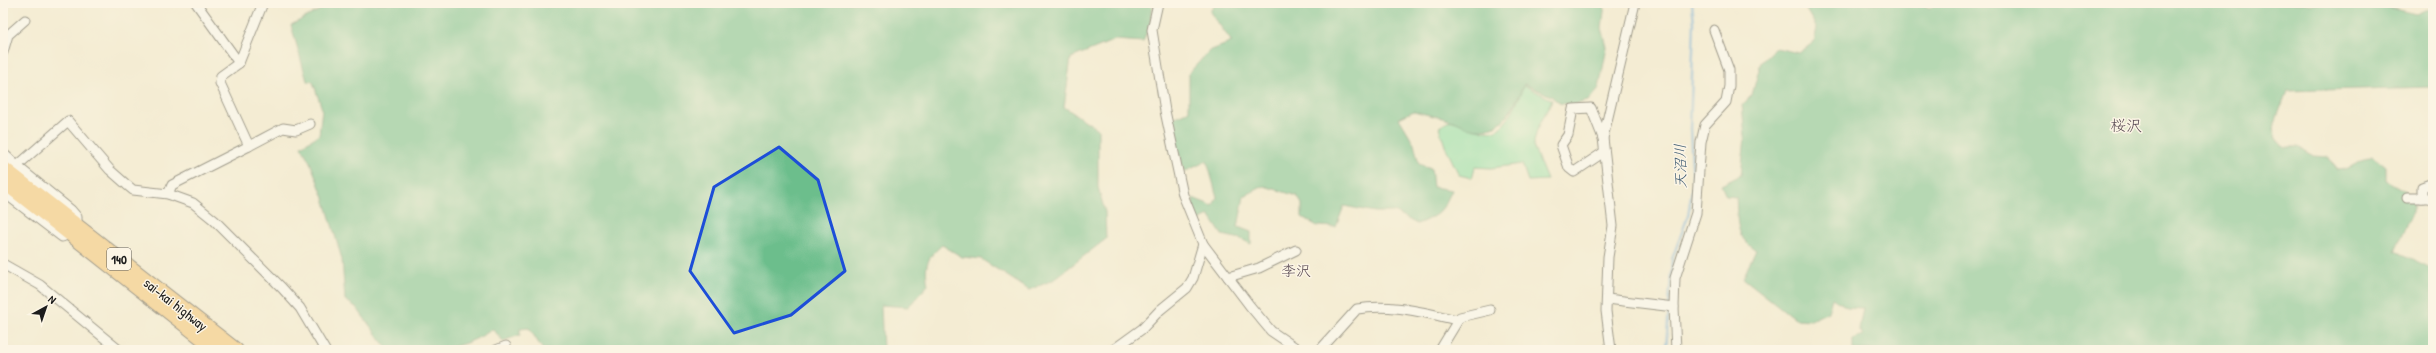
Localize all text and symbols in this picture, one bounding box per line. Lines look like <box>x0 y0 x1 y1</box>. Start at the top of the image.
district label: 桜沢 <box>2110 114 2142 136</box>
water label: 天沼川 <box>1669 143 1691 189</box>
road number: 140 <box>107 248 131 270</box>
district label: 李沢 <box>1281 260 1311 281</box>
street label: sai-kai highway <box>139 273 212 336</box>
north arrow <box>26 287 66 327</box>
text: N <box>46 292 59 307</box>

